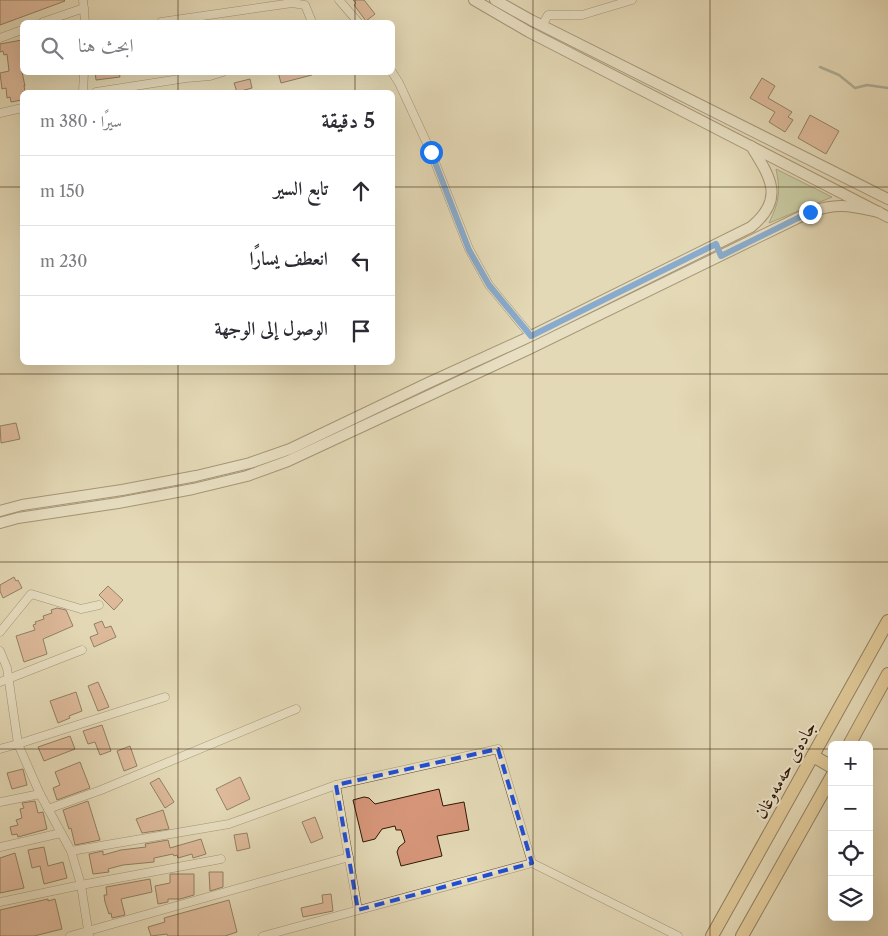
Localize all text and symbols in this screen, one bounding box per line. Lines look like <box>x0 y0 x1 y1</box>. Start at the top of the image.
search box <box>20 20 395 75</box>
icon: search <box>38 34 66 62</box>
text: ابحث هنا <box>78 34 134 57</box>
text: 5 دقيقة <box>321 108 375 133</box>
text: سيرًا · 380 m <box>40 111 122 131</box>
route start <box>420 141 443 164</box>
text: تابع السير <box>274 177 328 200</box>
icon: ahead <box>347 177 375 205</box>
text: 150 m <box>40 181 85 201</box>
route end <box>799 201 822 224</box>
text: انعطف يسارًا <box>249 247 328 270</box>
icon: left <box>347 247 375 275</box>
text: 230 m <box>40 251 87 271</box>
text: الوصول إلى الوجهة <box>214 317 328 340</box>
icon: arrive <box>347 317 375 345</box>
street label: جادەی حەمەوغان <box>749 717 821 823</box>
map controls <box>828 741 873 921</box>
button: + <box>828 741 873 786</box>
button: − <box>828 786 873 831</box>
button: locate <box>828 831 873 876</box>
button: layers <box>828 876 873 921</box>

